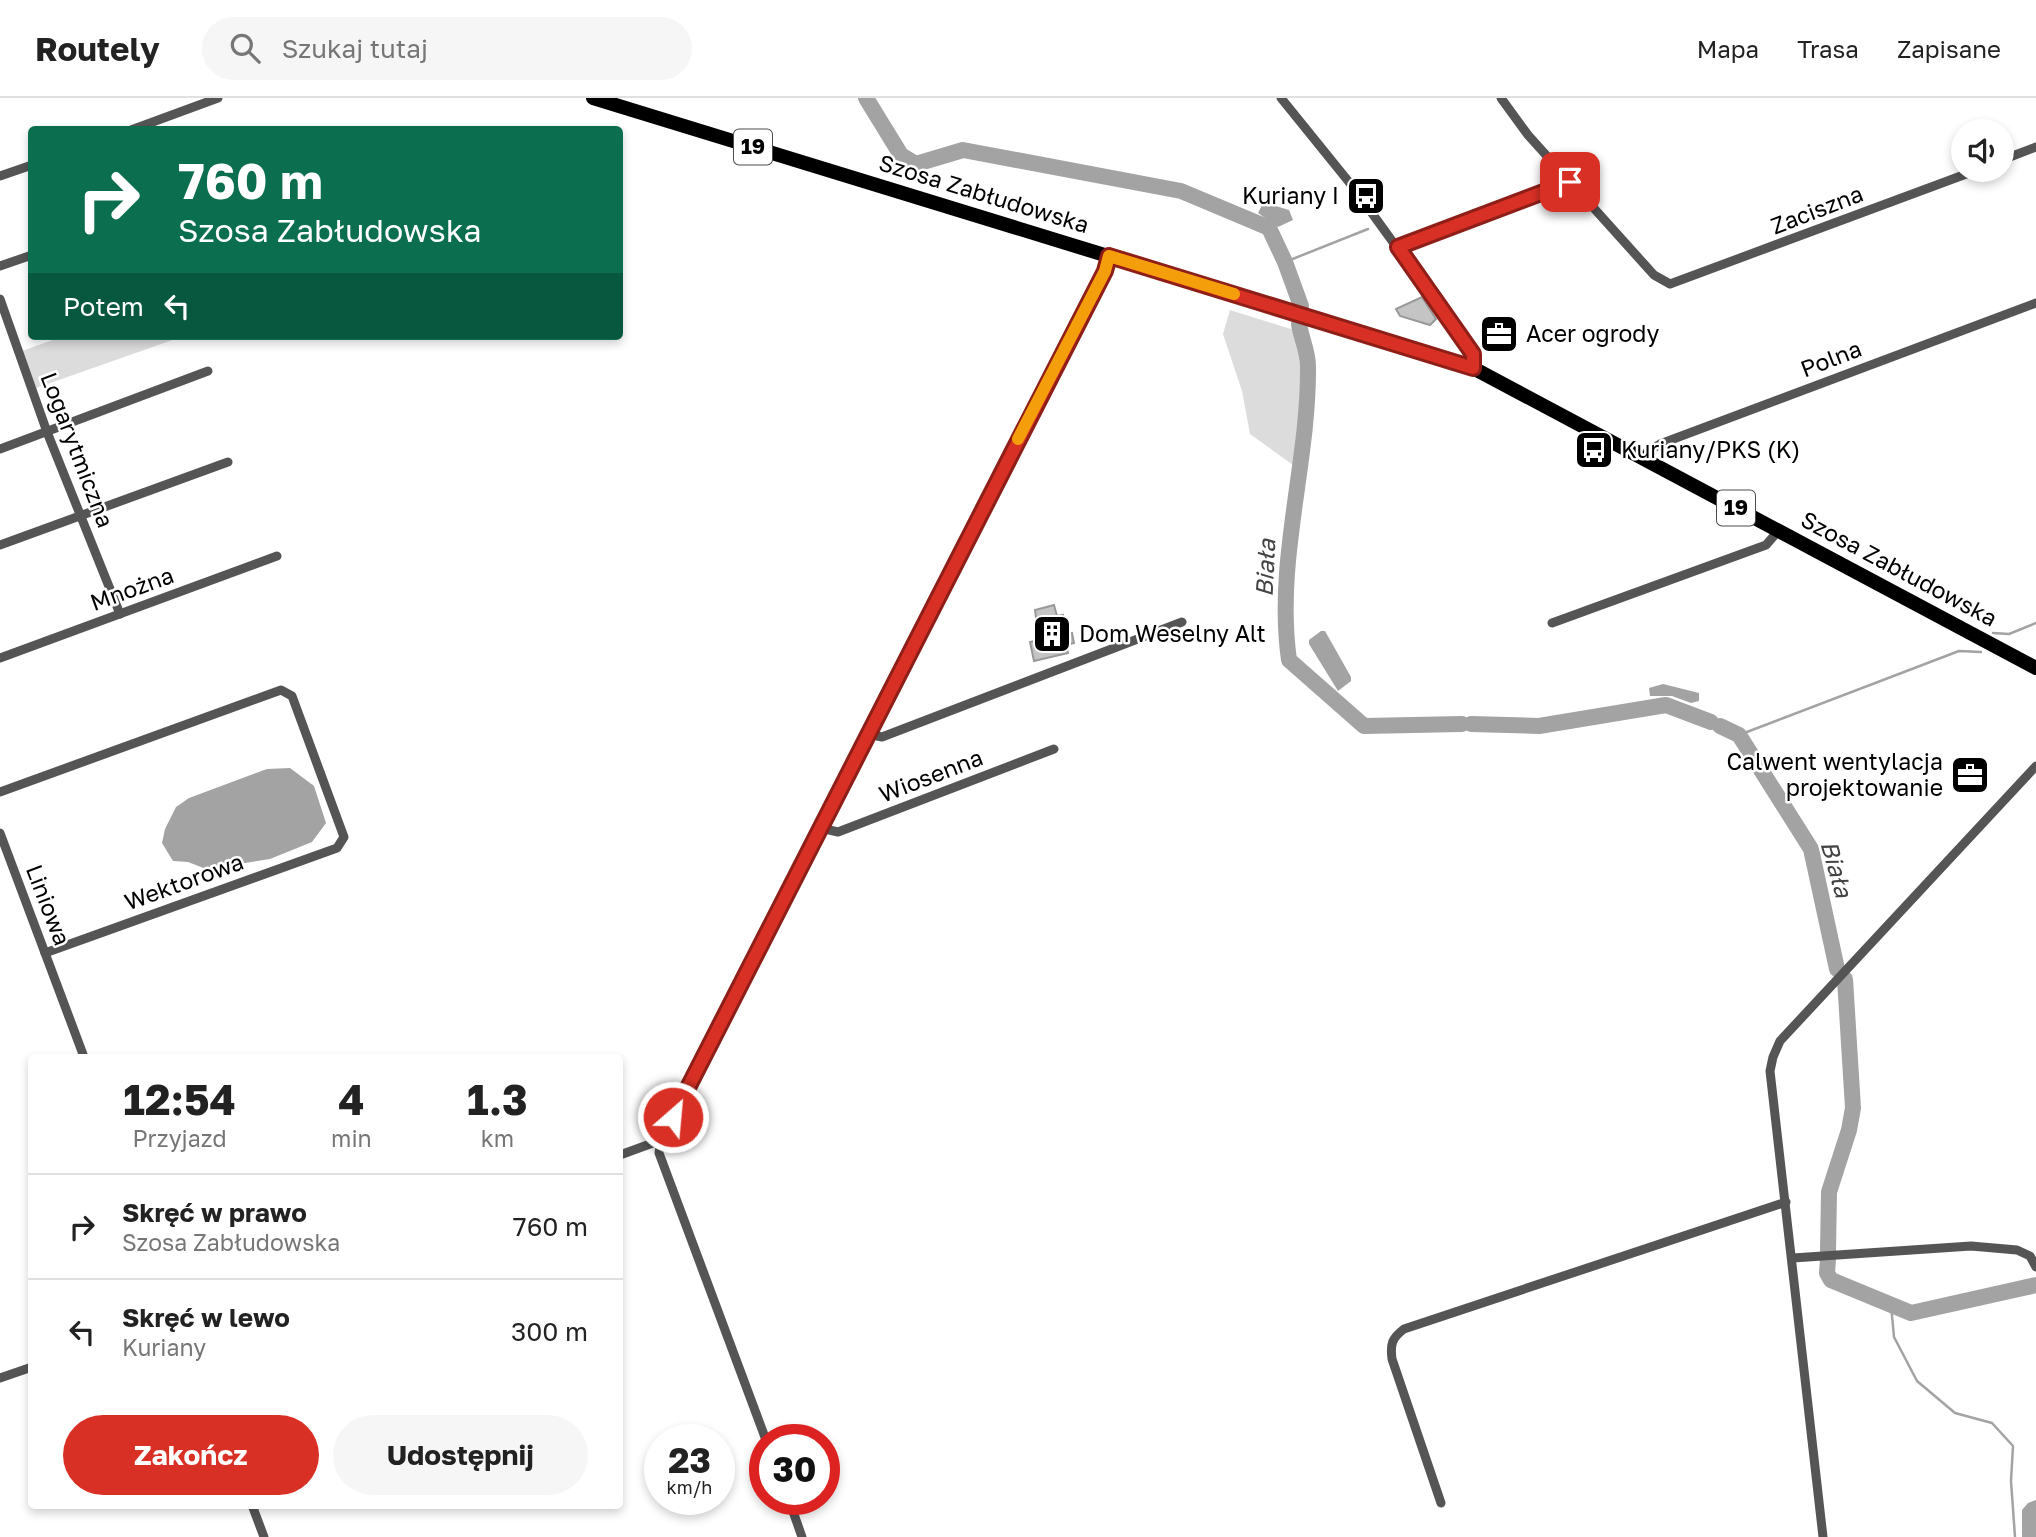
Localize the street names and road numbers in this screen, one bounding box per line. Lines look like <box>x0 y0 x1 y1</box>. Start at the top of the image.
road number: 19 <box>734 130 772 164</box>
street label: Szosa Zabłudowska <box>876 148 1093 238</box>
street label: Zaciszna <box>1767 179 1867 239</box>
street label: Polna <box>1796 334 1865 382</box>
street label: Logarytmiczna <box>35 368 120 531</box>
road number: 19 <box>1717 490 1755 526</box>
street label: Szosa Zabłudowska <box>1797 505 2002 632</box>
street label: Mnożna <box>86 560 177 616</box>
street label: Wiosenna <box>875 742 986 808</box>
street label: Wektorowa <box>120 847 247 915</box>
street label: Liniowa <box>21 860 77 949</box>

